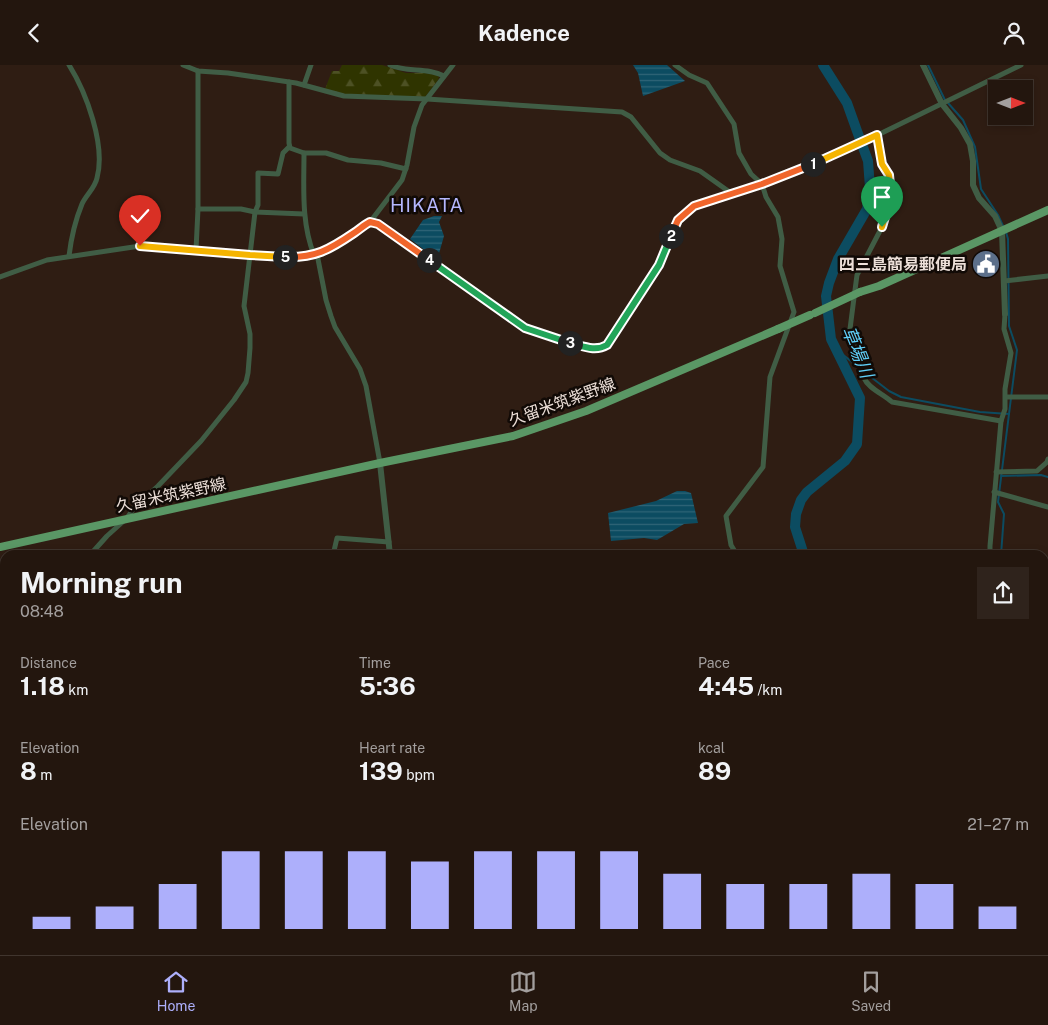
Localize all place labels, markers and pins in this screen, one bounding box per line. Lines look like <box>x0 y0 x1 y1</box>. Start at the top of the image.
pin: 1 <box>800 151 826 177</box>
pin <box>861 176 903 227</box>
pin <box>119 195 161 246</box>
pin: 2 <box>658 223 684 249</box>
pin: 5 <box>272 245 298 269</box>
pin: 4 <box>416 247 442 273</box>
public building icon: 四三島簡易郵便局 <box>971 249 1001 279</box>
place label: 四三島簡易郵便局 <box>839 255 967 274</box>
pin: 3 <box>558 331 582 355</box>

